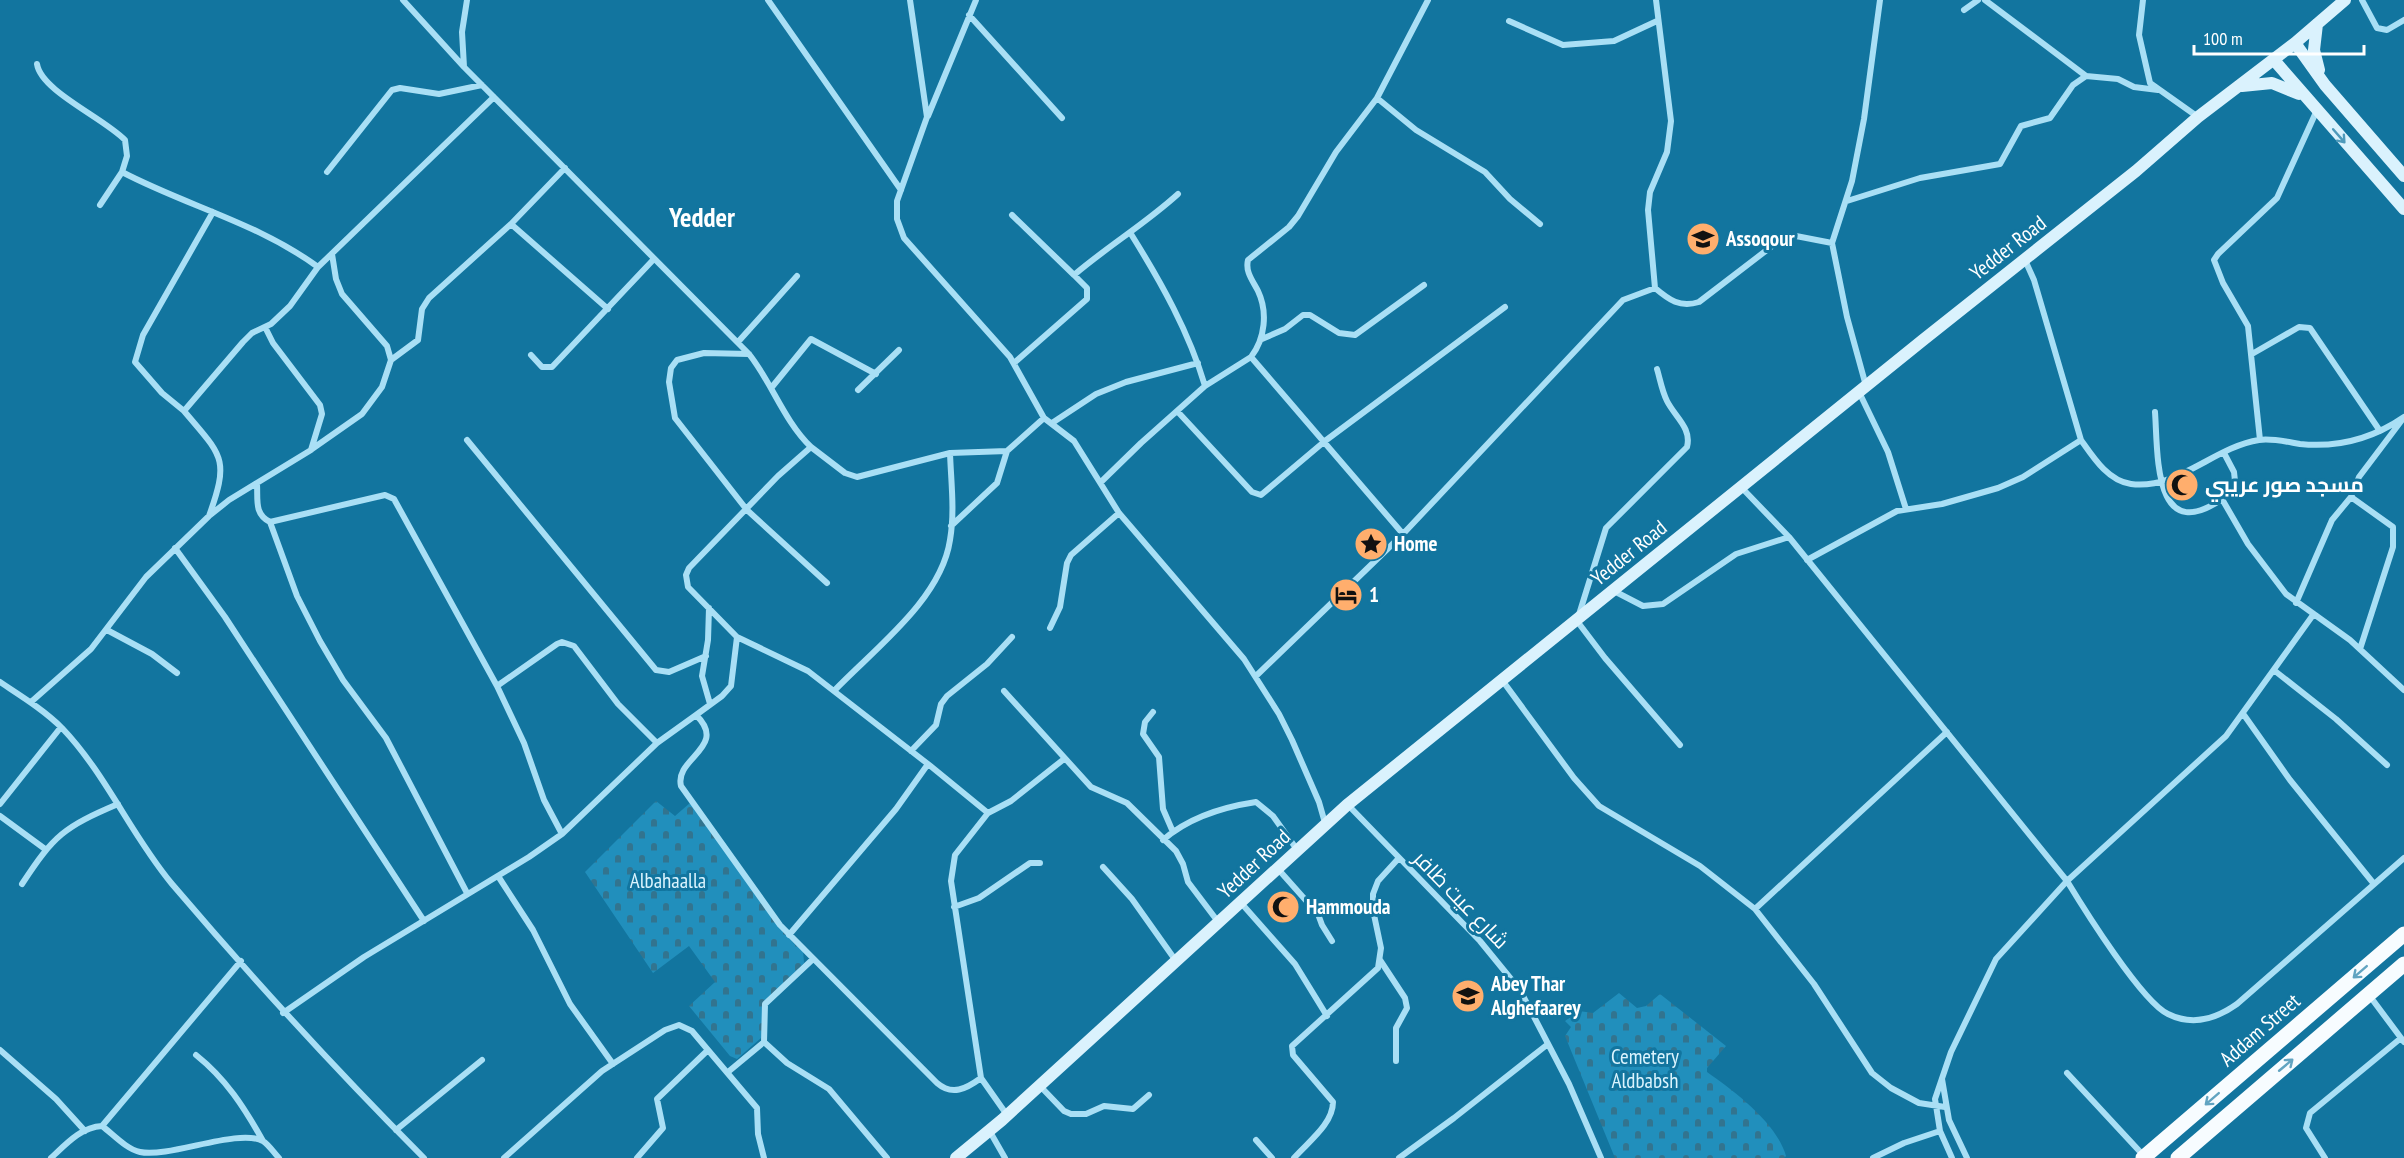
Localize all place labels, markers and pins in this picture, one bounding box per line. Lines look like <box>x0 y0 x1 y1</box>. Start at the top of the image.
school or university icon: Assoqour <box>1685 221 1721 257</box>
place label: Assoqour <box>1725 225 1796 252</box>
mosque icon: مسجد صور عريبي <box>2164 467 2200 503</box>
place label: مسجد صور عريبي <box>2205 471 2364 502</box>
place icon: Home <box>1353 526 1389 562</box>
place label: Home <box>1394 530 1437 557</box>
hotel icon: 1 <box>1328 577 1364 613</box>
place label: 1 <box>1369 581 1379 608</box>
mosque icon: Hammouda <box>1265 889 1301 925</box>
place label: Hammouda <box>1306 893 1391 920</box>
place label: Abey Thar Alghefaarey <box>1490 970 1581 1021</box>
school or university icon: Abey Thar Alghefaarey <box>1450 978 1486 1014</box>

